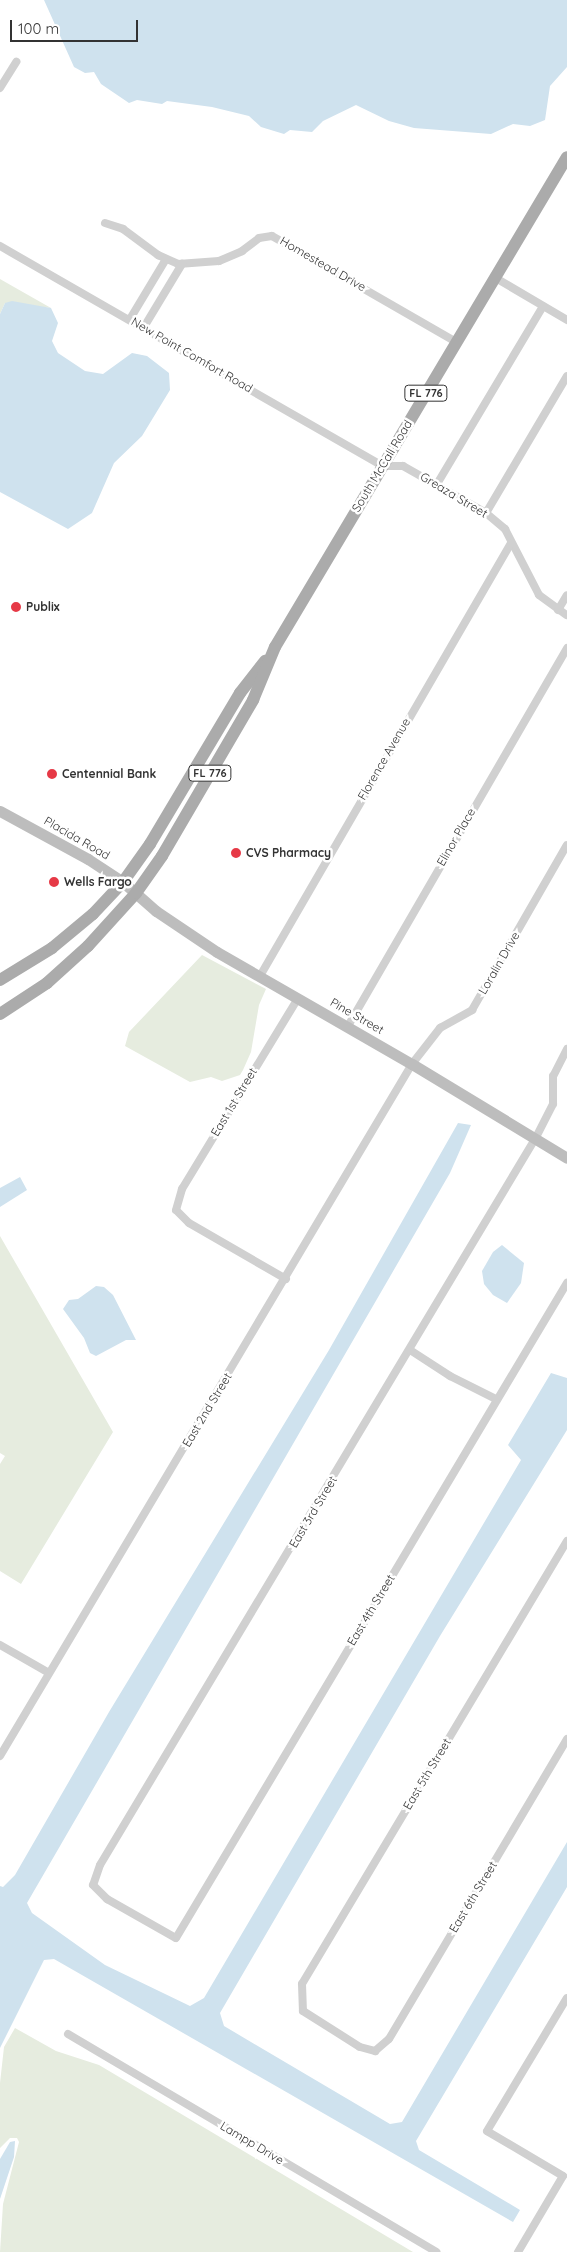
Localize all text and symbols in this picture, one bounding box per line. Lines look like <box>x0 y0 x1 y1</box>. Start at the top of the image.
scale bar <box>12 10 140 42</box>
text: 100 m <box>18 19 59 38</box>
street label: Homestead Drive <box>277 234 369 294</box>
street label: New Point Comfort Road <box>129 314 255 396</box>
road number: FL 776 <box>404 384 448 402</box>
street label: South McCall Road <box>349 417 415 515</box>
street label: Greaza Street <box>418 469 490 521</box>
place label: Publix <box>26 600 60 614</box>
marker: Publix <box>10 601 22 613</box>
street label: Florence Avenue <box>355 716 413 802</box>
road number: FL 776 <box>188 764 232 781</box>
place label: Centennial Bank <box>62 767 156 781</box>
marker: Centennial Bank <box>46 768 58 780</box>
street label: Elinor Place <box>434 806 478 868</box>
street label: Placida Road <box>42 813 112 863</box>
place label: CVS Pharmacy <box>246 846 331 860</box>
marker: CVS Pharmacy <box>230 847 242 859</box>
place label: Wells Fargo <box>64 875 132 889</box>
marker: Wells Fargo <box>48 876 60 888</box>
street label: Loralin Drive <box>475 929 523 997</box>
street label: Pine Street <box>328 995 386 1037</box>
street label: East 1st Street <box>208 1065 260 1139</box>
street label: East 2nd Street <box>179 1370 235 1450</box>
street label: East 3rd Street <box>286 1474 340 1550</box>
street label: East 4th Street <box>344 1572 398 1648</box>
street label: East 5th Street <box>400 1736 454 1812</box>
street label: East 6th Street <box>446 1859 500 1935</box>
street label: Lampp Drive <box>218 2118 286 2168</box>

